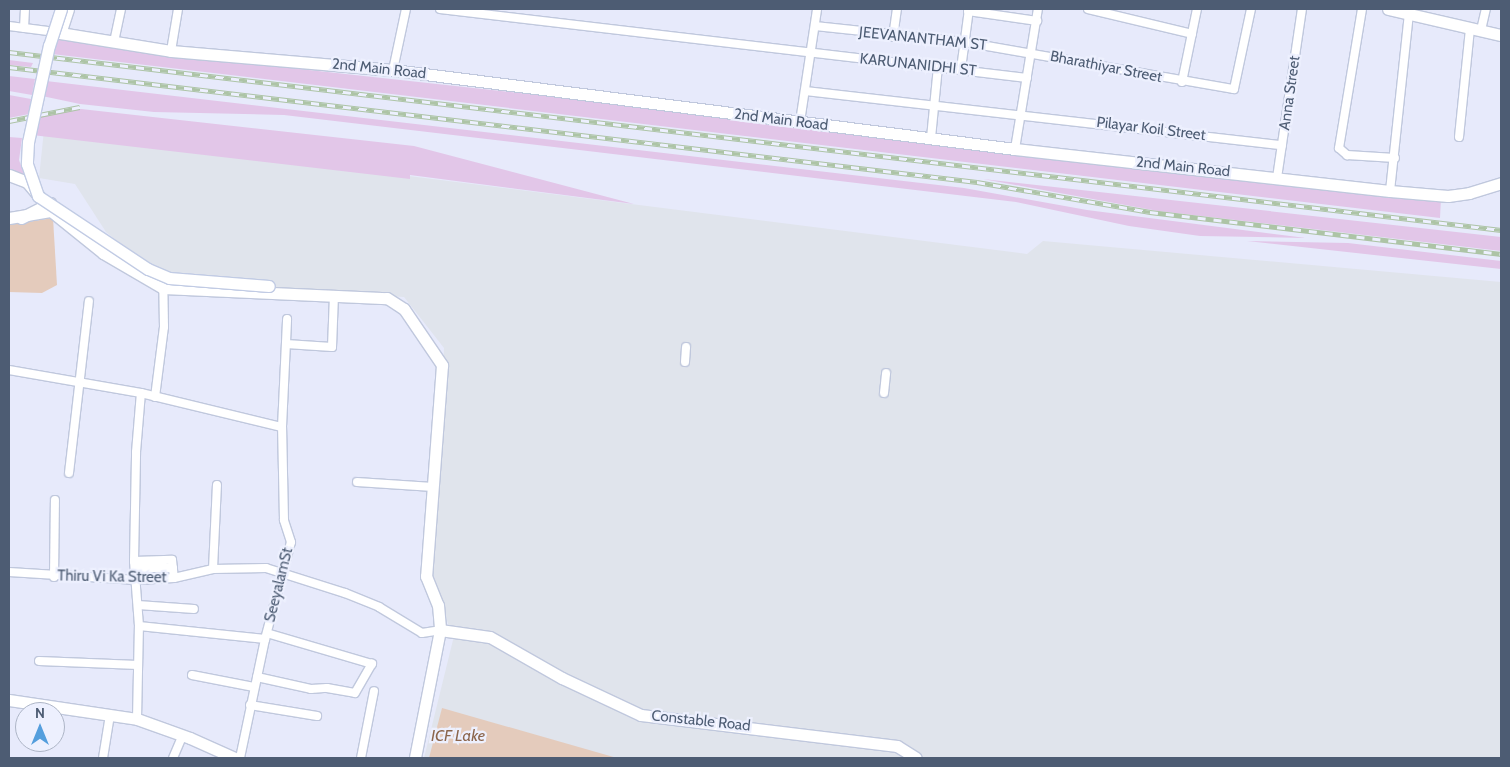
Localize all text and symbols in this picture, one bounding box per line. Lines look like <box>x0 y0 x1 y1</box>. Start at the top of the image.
street label: JEEVANANTHAM ST <box>858 23 988 55</box>
street label: Bharathiyar Street <box>1049 47 1163 87</box>
street label: KARUNANIDHI ST <box>859 50 977 80</box>
street label: 2nd Main Road <box>331 55 427 83</box>
street label: Anna Street <box>1276 55 1304 131</box>
street label: 2nd Main Road <box>733 105 829 135</box>
street label: Pilayar Koil Street <box>1095 113 1207 145</box>
street label: 2nd Main Road <box>1135 153 1231 181</box>
street label: SeeyalamSt <box>261 546 297 624</box>
street label: Thiru Vi Ka Street <box>57 567 167 587</box>
north arrow <box>15 702 65 752</box>
text: N <box>35 704 45 722</box>
street label: Constable Road <box>651 707 751 735</box>
water label: ICF Lake <box>431 726 485 746</box>

